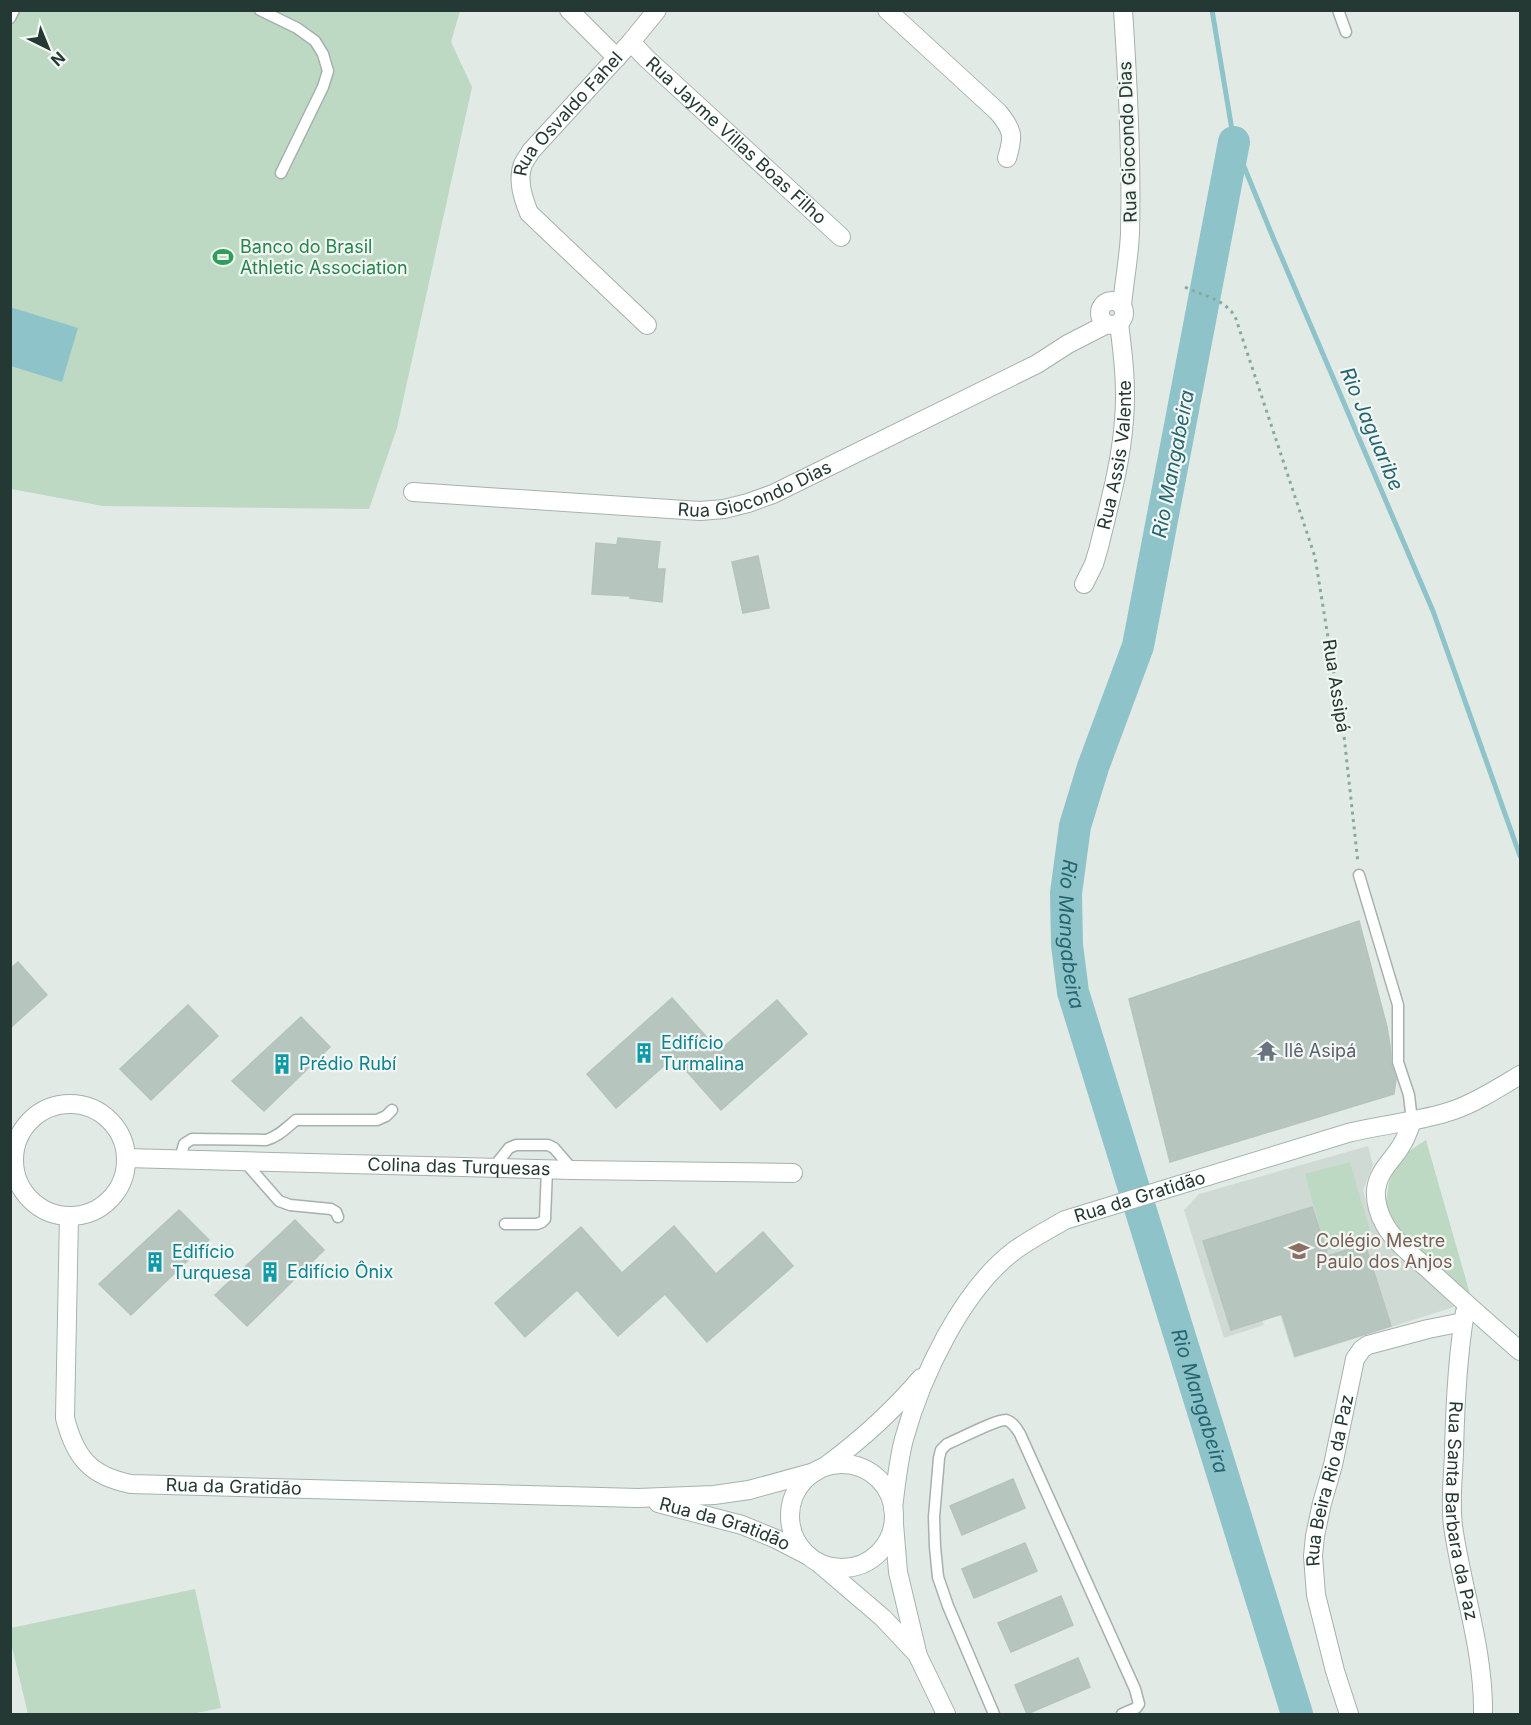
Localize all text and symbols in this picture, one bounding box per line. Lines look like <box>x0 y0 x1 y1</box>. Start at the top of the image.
north arrow <box>18 18 78 78</box>
text: N <box>47 47 70 70</box>
street label: Rua Osvaldo Fahel <box>509 47 627 178</box>
street label: Rua Jayme Villas Boas Filho <box>642 52 831 228</box>
street label: Rua Giocondo Dias <box>1114 61 1141 223</box>
place label: Banco do Brasil Athletic Association <box>240 236 408 278</box>
sports icon: Banco do Brasil Athletic Association <box>211 245 235 269</box>
water label: Rio Jaguaribe <box>1335 364 1409 494</box>
street label: Rua Assis Valente <box>1093 380 1135 532</box>
water label: Rio Mangabeira <box>1147 388 1199 540</box>
street label: Rua Giocondo Dias <box>677 456 835 521</box>
street label: Rua Assipá <box>1319 638 1354 734</box>
water label: Rio Mangabeira <box>1054 858 1090 1012</box>
place label: Edifício Turmalina <box>661 1032 744 1074</box>
temple icon: Ilê Asipá <box>1255 1039 1279 1063</box>
place label: Ilê Asipá <box>1284 1040 1356 1061</box>
building icon: Edifício Turmalina <box>632 1041 656 1065</box>
building icon: Prédio Rubí <box>270 1052 294 1076</box>
place label: Prédio Rubí <box>299 1053 397 1074</box>
street label: Colina das Turquesas <box>367 1153 551 1179</box>
street label: Rua da Gratidão <box>1072 1166 1208 1227</box>
place label: Colégio Mestre Paulo dos Anjos <box>1316 1230 1453 1272</box>
school or university icon: Colégio Mestre Paulo dos Anjos <box>1287 1239 1311 1263</box>
place label: Edifício Turquesa <box>172 1241 251 1283</box>
building icon: Edifício Turquesa <box>143 1250 167 1274</box>
building icon: Edifício Ônix <box>258 1260 282 1284</box>
place label: Edifício Ônix <box>287 1260 393 1282</box>
water label: Rio Mangabeira <box>1166 1326 1234 1476</box>
street label: Rua Beira Rio da Paz <box>1302 1393 1357 1567</box>
street label: Rua Santa Barbara da Paz <box>1442 1401 1483 1622</box>
street label: Rua da Gratidão <box>165 1474 302 1499</box>
street label: Rua da Gratidão <box>657 1493 794 1555</box>

